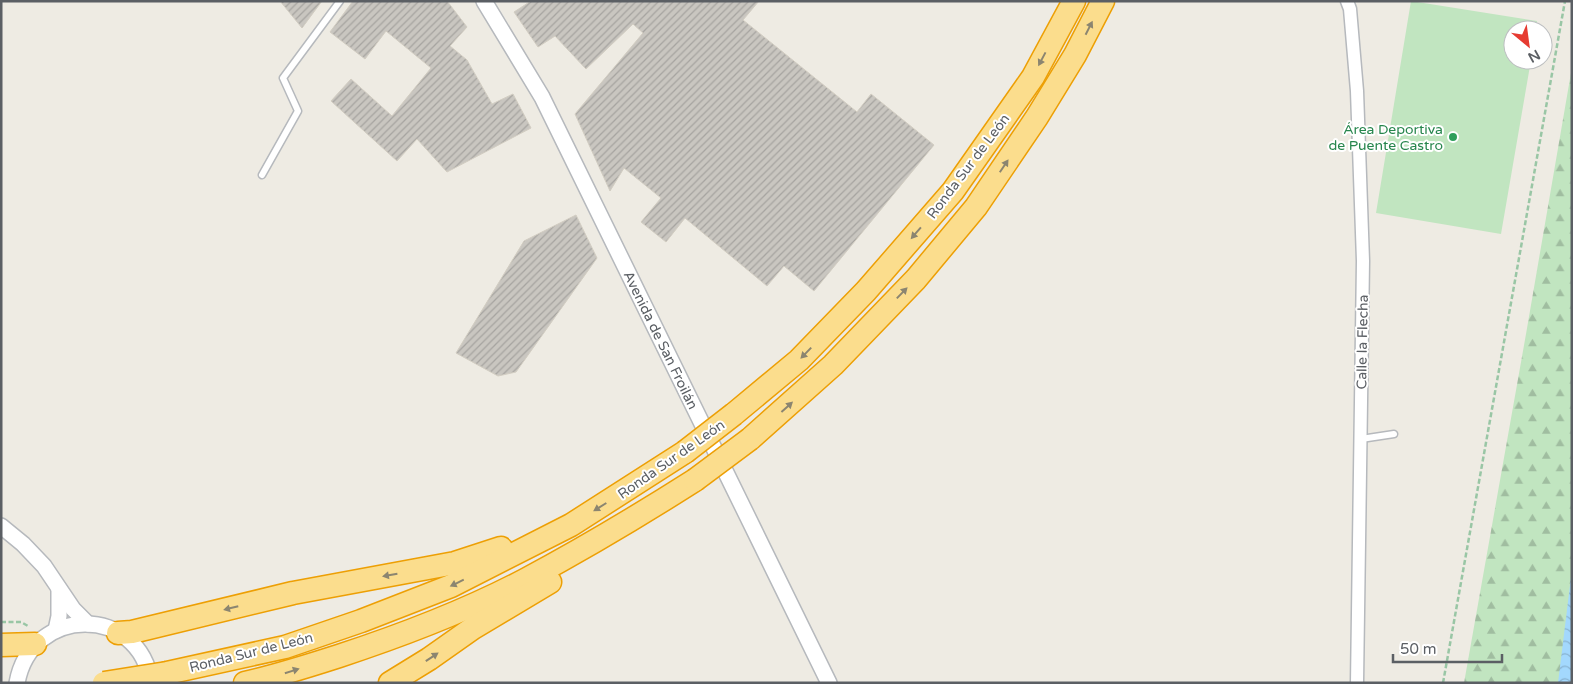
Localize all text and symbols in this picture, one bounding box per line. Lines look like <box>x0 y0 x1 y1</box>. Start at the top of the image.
north arrow <box>1503 20 1553 70</box>
one-way arrow <box>1085 21 1093 35</box>
text: N <box>1525 46 1543 66</box>
one-way arrow <box>1038 52 1046 67</box>
street label: Ronda Sur de León <box>923 111 1013 222</box>
place label: Área Deportiva de Puente Castro <box>1328 121 1443 154</box>
marker: Área Deportiva de Puente Castro <box>1447 131 1459 143</box>
one-way arrow <box>999 159 1009 173</box>
one-way arrow <box>911 227 922 240</box>
street label: Avenida de San Froilán <box>620 268 701 412</box>
one-way arrow <box>896 287 908 299</box>
street label: Calle la Flecha <box>1353 294 1372 390</box>
one-way arrow <box>800 346 812 358</box>
one-way arrow <box>780 401 793 412</box>
street label: Ronda Sur de León <box>614 416 728 503</box>
one-way arrow <box>594 503 607 512</box>
one-way arrow <box>382 571 397 579</box>
one-way arrow <box>450 579 464 587</box>
one-way arrow <box>223 604 238 612</box>
street label: Ronda Sur de León <box>188 629 315 676</box>
scale bar <box>1393 632 1502 664</box>
text: 50 m <box>1400 640 1437 658</box>
one-way arrow <box>425 652 438 662</box>
one-way arrow <box>284 666 299 674</box>

